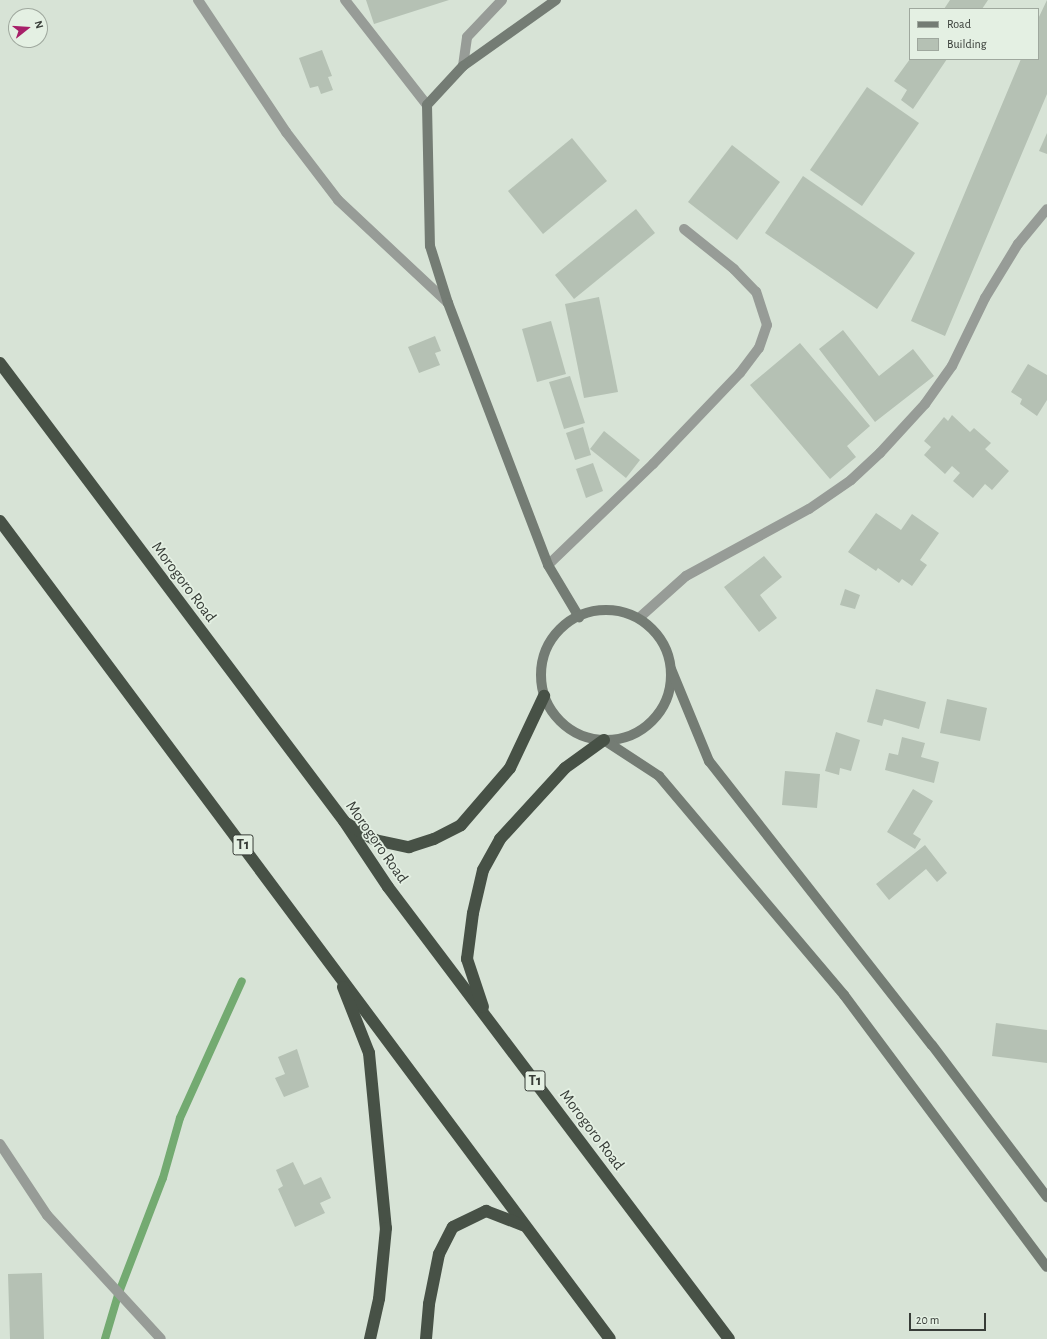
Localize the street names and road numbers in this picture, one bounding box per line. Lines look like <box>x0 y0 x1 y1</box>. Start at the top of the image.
street label: Morogoro Road <box>147 538 221 626</box>
street label: Morogoro Road <box>342 797 412 887</box>
road number: T1 <box>232 832 254 858</box>
road number: T1 <box>524 1068 546 1094</box>
street label: Morogoro Road <box>555 1086 629 1174</box>

